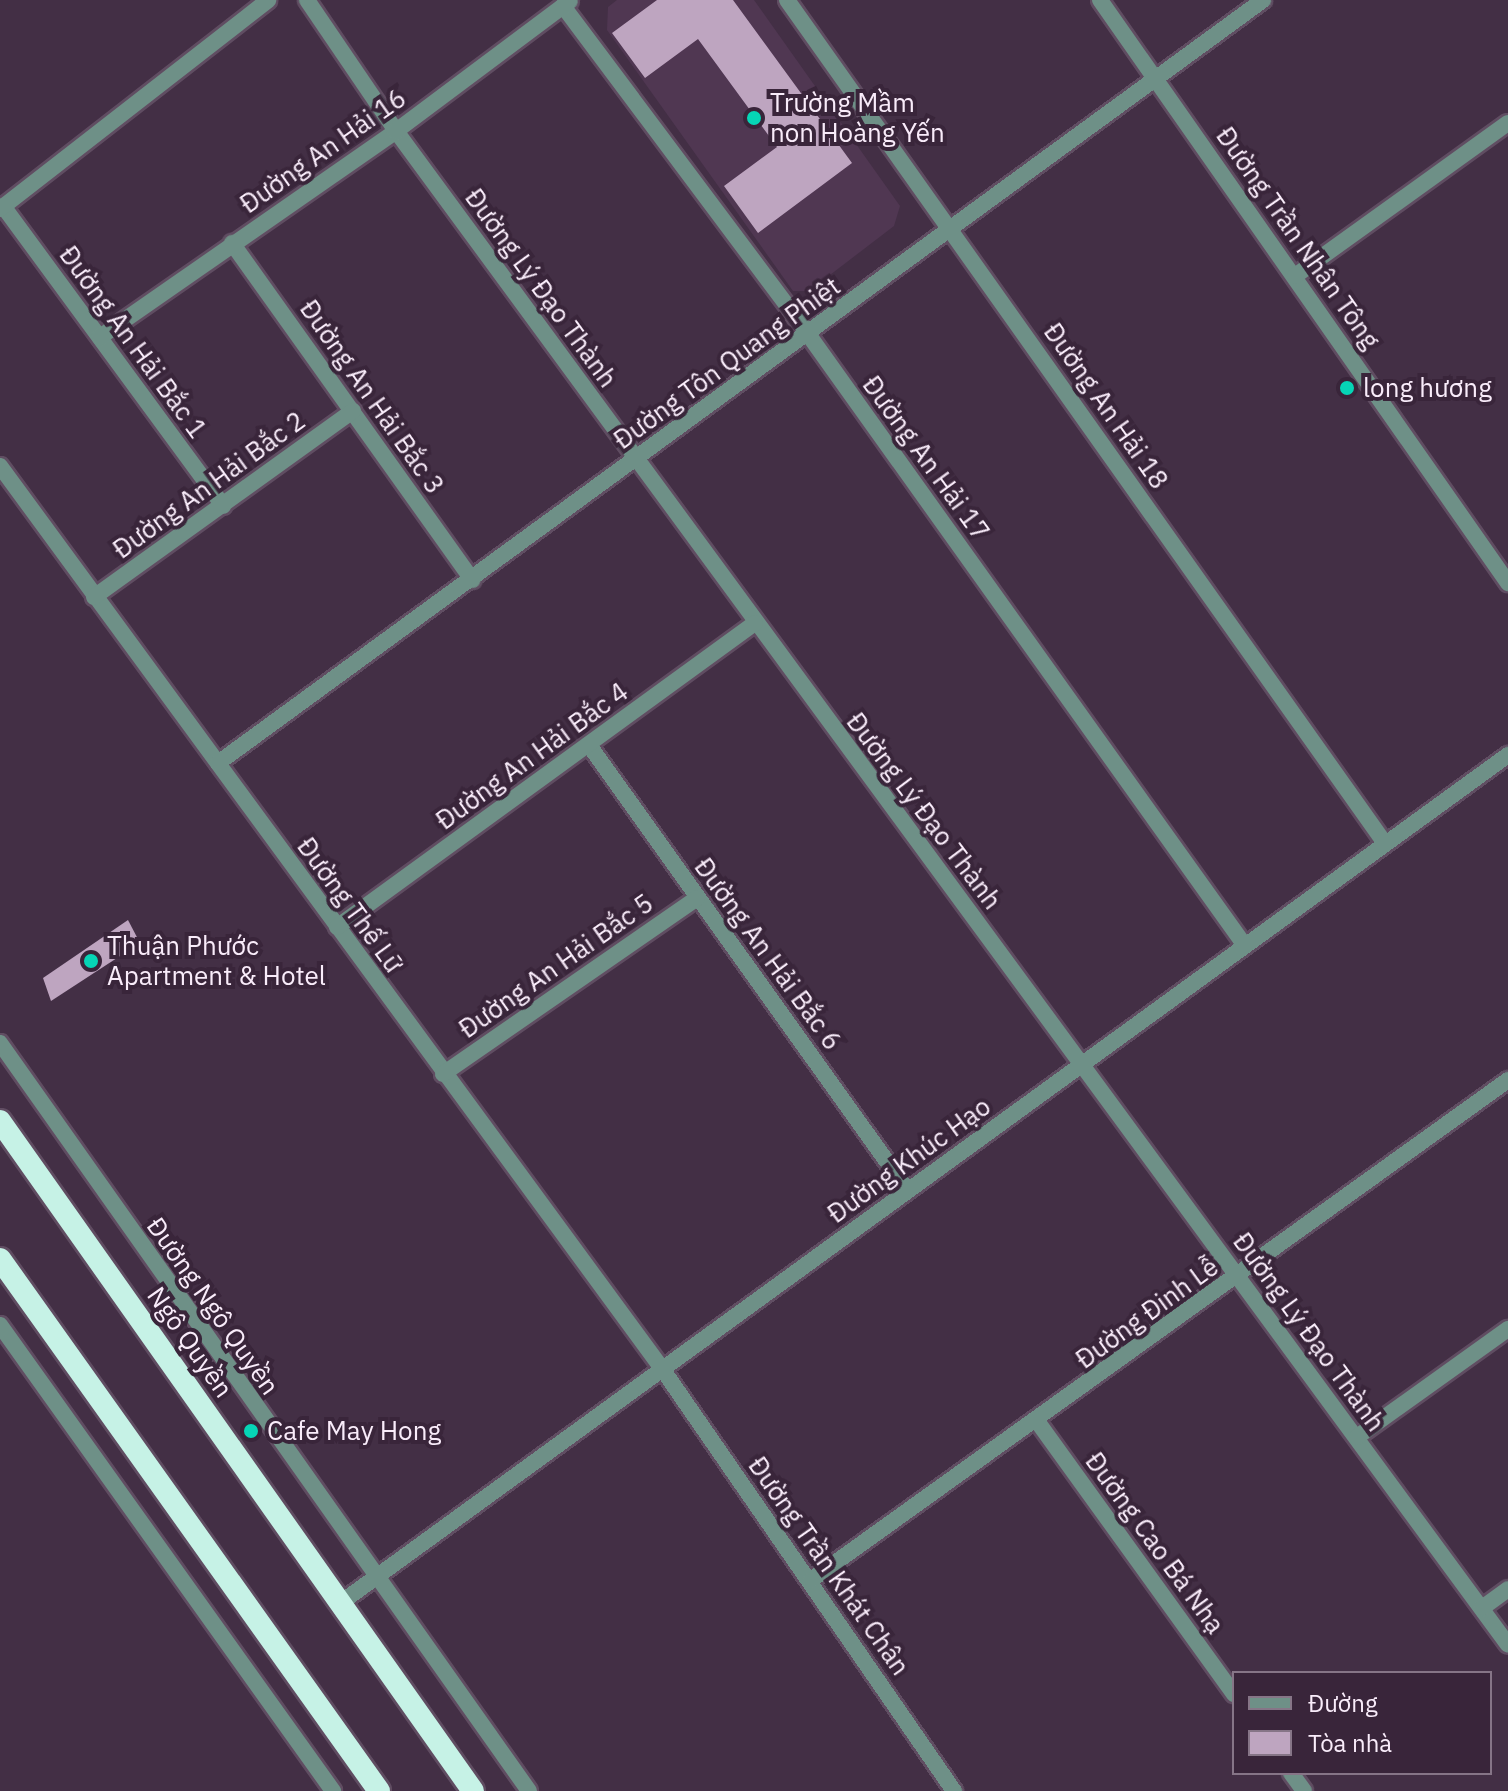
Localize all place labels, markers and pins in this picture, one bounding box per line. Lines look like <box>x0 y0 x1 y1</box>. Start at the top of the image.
place label: Trường Mầm non Hoàng Yến <box>770 87 945 148</box>
marker: Trường Mầm non Hoàng Yến <box>745 109 763 127</box>
place label: long hương <box>1363 372 1492 404</box>
marker: long hương <box>1338 379 1356 397</box>
place label: Thuận Phước Apartment & Hotel <box>107 930 326 992</box>
marker: Thuận Phước Apartment & Hotel <box>82 952 100 970</box>
place label: Cafe May Hong <box>267 1415 441 1447</box>
marker: Cafe May Hong <box>242 1422 260 1440</box>

